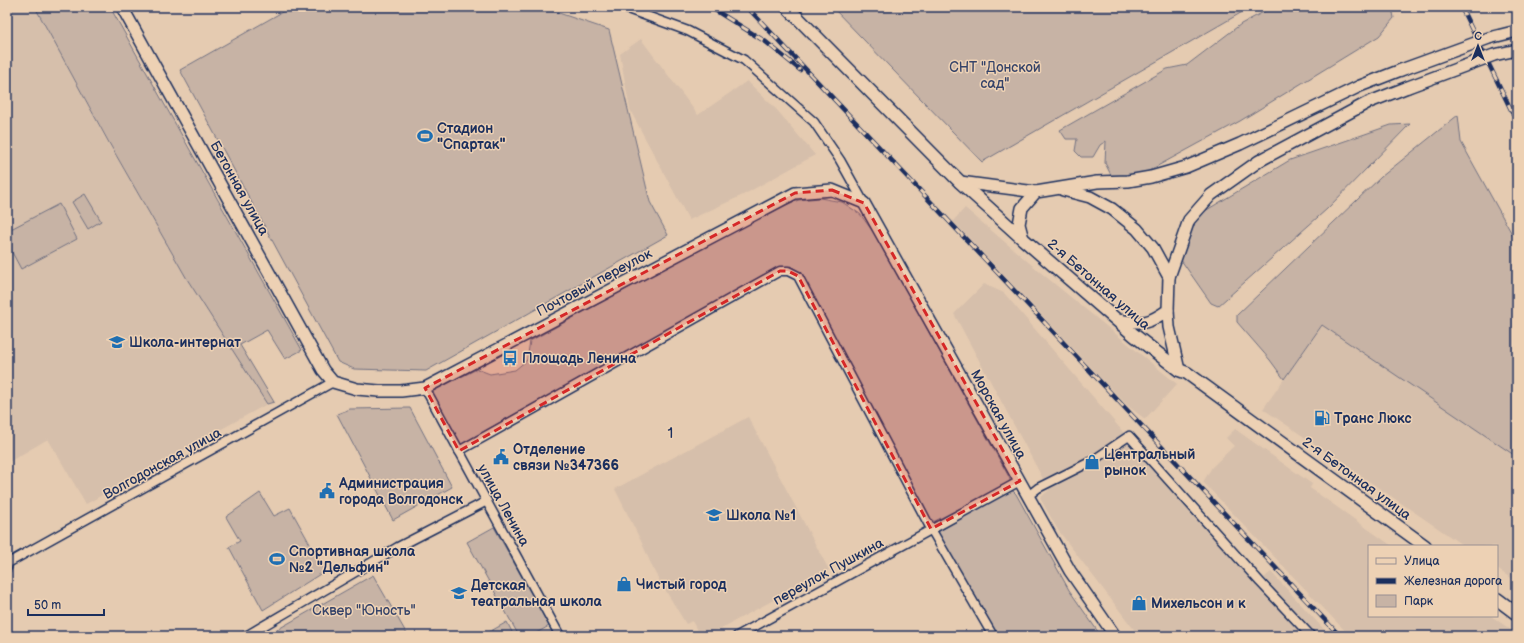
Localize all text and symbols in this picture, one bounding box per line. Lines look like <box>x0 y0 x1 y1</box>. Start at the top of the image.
north arrow <box>1458 26 1498 66</box>
text: С <box>1474 30 1482 43</box>
park label: СНТ "Донской сад" <box>949 59 1041 92</box>
place label: Стадион "Спартак" <box>437 120 506 153</box>
sports icon: Стадион "Спартак" <box>416 127 434 145</box>
street label: Бетонная улица <box>207 138 273 239</box>
street label: 2-я Бетонная улица <box>1044 235 1154 334</box>
street label: Почтовый переулок <box>534 245 655 320</box>
school or university icon: Школа-интернат <box>108 333 126 351</box>
place label: Школа-интернат <box>129 334 241 351</box>
bus stop icon: Площадь Ленина <box>501 349 519 367</box>
place label: Площадь Ленина <box>522 350 637 367</box>
street label: Морская улица <box>967 367 1030 463</box>
fuel station icon: Транс Люкс <box>1313 409 1331 427</box>
place label: Транс Люкс <box>1334 410 1412 427</box>
street label: Волгодонская улица <box>100 424 225 503</box>
district label: 1 <box>668 424 674 443</box>
street label: 2-я Бетонная улица <box>1299 433 1415 524</box>
place label: Отделение связи №347366 <box>513 441 619 474</box>
place label: Центральный рынок <box>1104 446 1195 479</box>
public building icon: Отделение связи №347366 <box>492 448 510 466</box>
shop icon: Центральный рынок <box>1083 453 1101 471</box>
street label: улица Ленина <box>474 461 533 550</box>
place label: Администрация города Волгодонск <box>338 475 464 508</box>
public building icon: Администрация города Волгодонск <box>318 482 336 500</box>
school or university icon: Школа №1 <box>705 506 723 524</box>
place label: Школа №1 <box>726 507 796 524</box>
street label: переулок Пушкина <box>770 534 887 609</box>
place label: Спортивная школа №2 "Дельфин" <box>289 543 416 576</box>
legend <box>1368 545 1498 617</box>
sports icon: Спортивная школа №2 "Дельфин" <box>268 550 286 568</box>
text: Улица <box>1404 554 1440 569</box>
text: Железная дорога <box>1404 574 1502 589</box>
shop icon: Чистый город <box>615 575 633 593</box>
place label: Чистый город <box>636 576 727 593</box>
place label: Детская театральная школа <box>471 577 603 610</box>
school or university icon: Детская театральная школа <box>450 584 468 602</box>
scale bar <box>28 591 104 617</box>
shop icon: Михельсон и к <box>1130 594 1148 612</box>
text: Парк <box>1404 594 1434 609</box>
place label: Михельсон и к <box>1151 595 1246 612</box>
text: 50 m <box>34 598 61 613</box>
park label: Сквер "Юность" <box>312 602 416 619</box>

